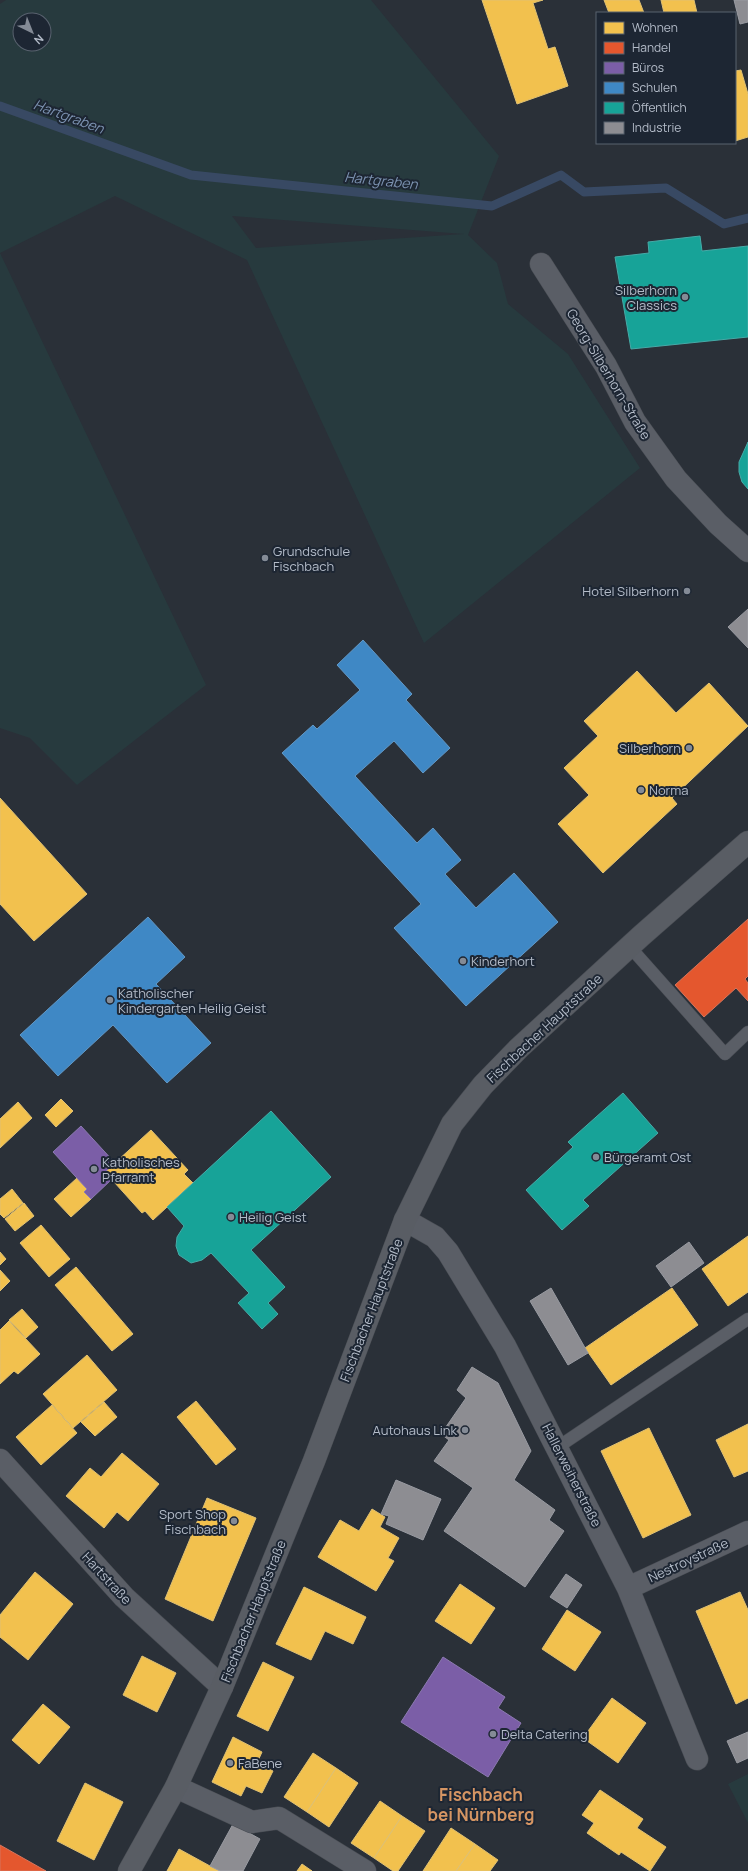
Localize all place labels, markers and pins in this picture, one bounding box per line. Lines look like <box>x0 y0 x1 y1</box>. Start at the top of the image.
place label: Silberhorn Classics <box>615 281 677 314</box>
marker: Silberhorn Classics <box>680 292 690 302</box>
place label: Grundschule Fischbach <box>273 542 350 575</box>
marker: Grundschule Fischbach <box>260 553 270 563</box>
place label: Hotel Silberhorn <box>582 582 679 600</box>
marker: Hotel Silberhorn <box>682 586 692 596</box>
place label: Silberhorn <box>619 739 681 757</box>
marker: Silberhorn <box>684 743 694 753</box>
place label: Norma <box>649 781 689 799</box>
marker: Norma <box>636 785 646 795</box>
place label: Kinderhort <box>471 952 535 970</box>
marker: Kinderhort <box>458 956 468 966</box>
place label: Katholischer Kindergarten Heilig Geist <box>118 984 266 1017</box>
marker: Katholischer Kindergarten Heilig Geist <box>105 995 115 1005</box>
place label: Bürgeramt Ost <box>604 1148 691 1166</box>
marker: Bürgeramt Ost <box>591 1152 601 1162</box>
place label: Katholisches Pfarramt <box>102 1153 180 1186</box>
marker: Katholisches Pfarramt <box>89 1164 99 1174</box>
place label: Heilig Geist <box>239 1208 307 1226</box>
marker: Heilig Geist <box>226 1212 236 1222</box>
place label: Autohaus Link <box>372 1421 458 1439</box>
marker: Autohaus Link <box>460 1425 470 1435</box>
place label: Sport Shop Fischbach <box>159 1505 226 1538</box>
marker: Sport Shop Fischbach <box>229 1516 239 1526</box>
place label: Delta Catering <box>501 1725 588 1743</box>
marker: Delta Catering <box>488 1729 498 1739</box>
place label: FaBene <box>238 1754 283 1772</box>
marker: FaBene <box>225 1758 235 1768</box>

